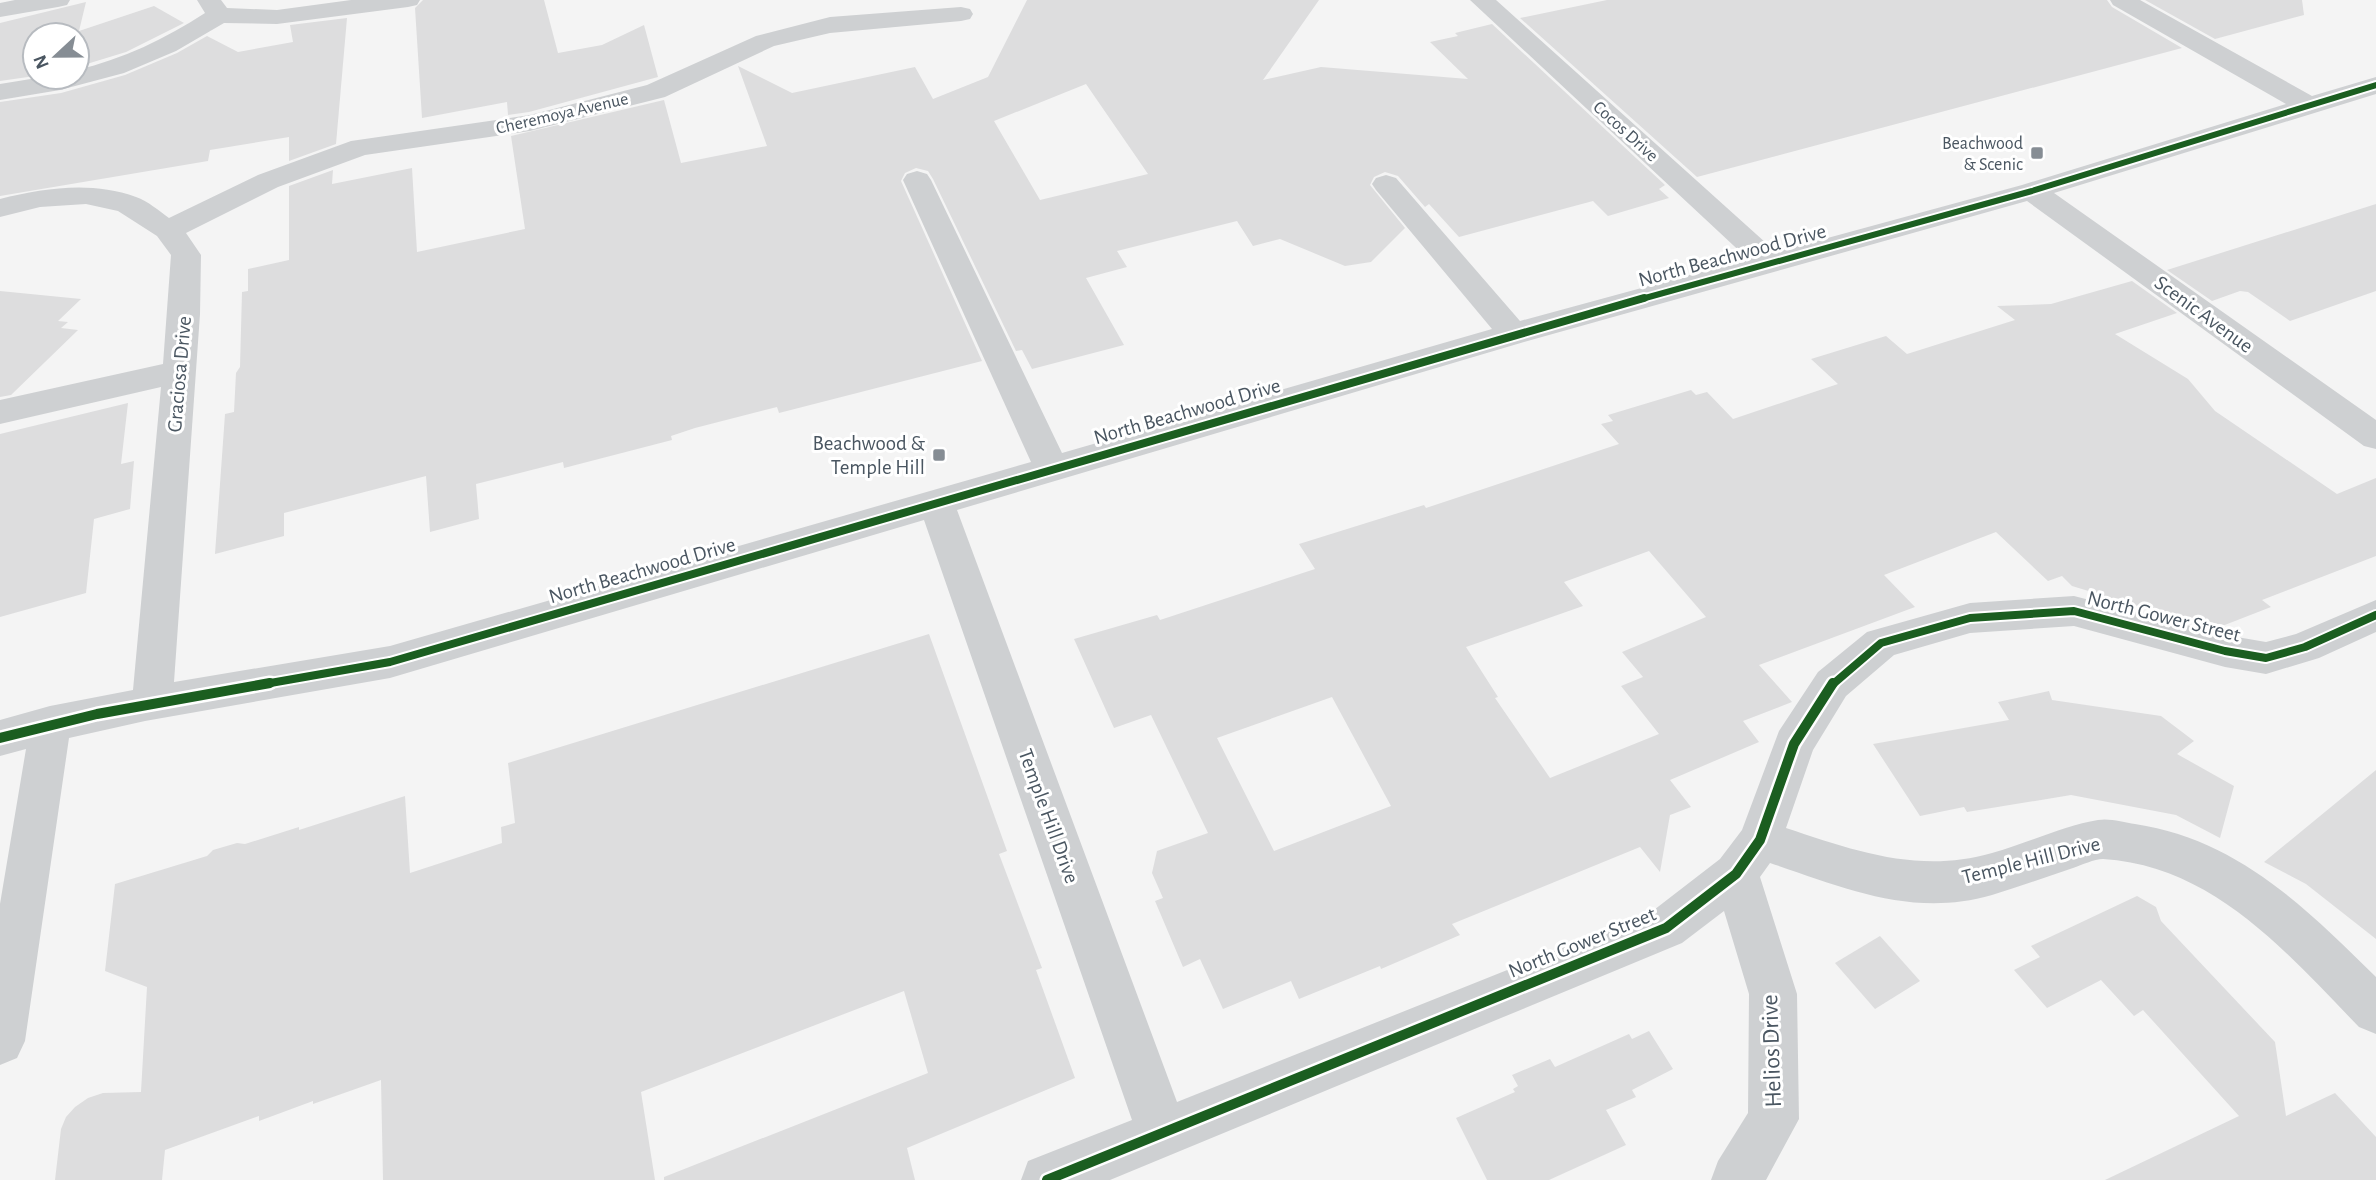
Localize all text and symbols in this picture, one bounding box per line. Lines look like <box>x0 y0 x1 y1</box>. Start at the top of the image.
north arrow <box>21 21 91 91</box>
text: N <box>30 52 53 71</box>
street label: Cheremoya Avenue <box>494 90 630 138</box>
street label: Cocos Drive <box>1589 98 1661 165</box>
place label: Beachwood & Scenic <box>1942 135 2023 174</box>
marker: Beachwood & Scenic <box>2029 145 2045 161</box>
street label: North Beachwood Drive <box>1636 220 1828 291</box>
street label: Scenic Avenue <box>2151 272 2257 357</box>
street label: Graciosa Drive <box>164 315 195 433</box>
street label: North Beachwood Drive <box>1091 375 1283 448</box>
place label: Beachwood & Temple Hill <box>813 433 925 478</box>
marker: Beachwood & Temple Hill <box>931 447 947 463</box>
street label: North Beachwood Drive <box>546 534 738 607</box>
street label: North Gower Street <box>2085 587 2243 646</box>
street label: Temple Hill Drive <box>1014 746 1083 886</box>
street label: Temple Hill Drive <box>1960 833 2102 888</box>
street label: North Gower Street <box>1505 903 1659 982</box>
street label: Helios Drive <box>1758 994 1786 1108</box>

